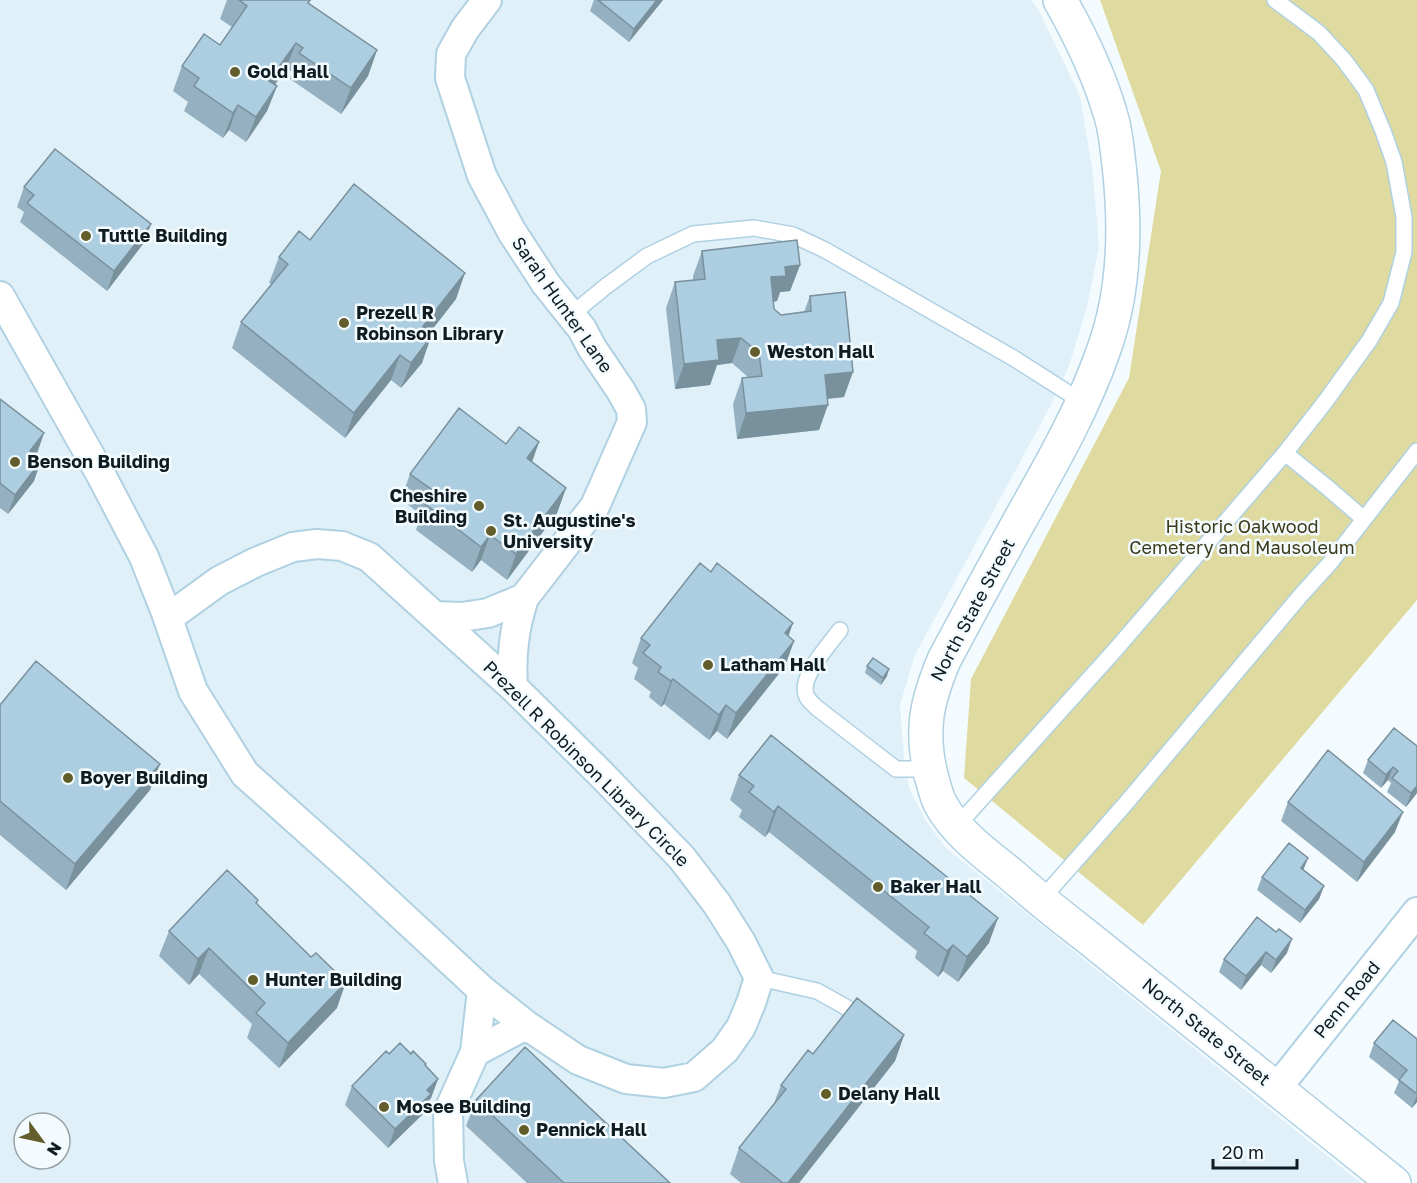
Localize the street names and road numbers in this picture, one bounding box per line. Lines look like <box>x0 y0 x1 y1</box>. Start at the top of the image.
street label: Sarah Hunter Lane <box>508 232 618 377</box>
street label: North State Street <box>925 534 1019 685</box>
street label: Prezell R Robinson Library Circle <box>479 656 694 871</box>
street label: Penn Road <box>1308 956 1384 1042</box>
street label: North State Street <box>1138 973 1275 1090</box>

